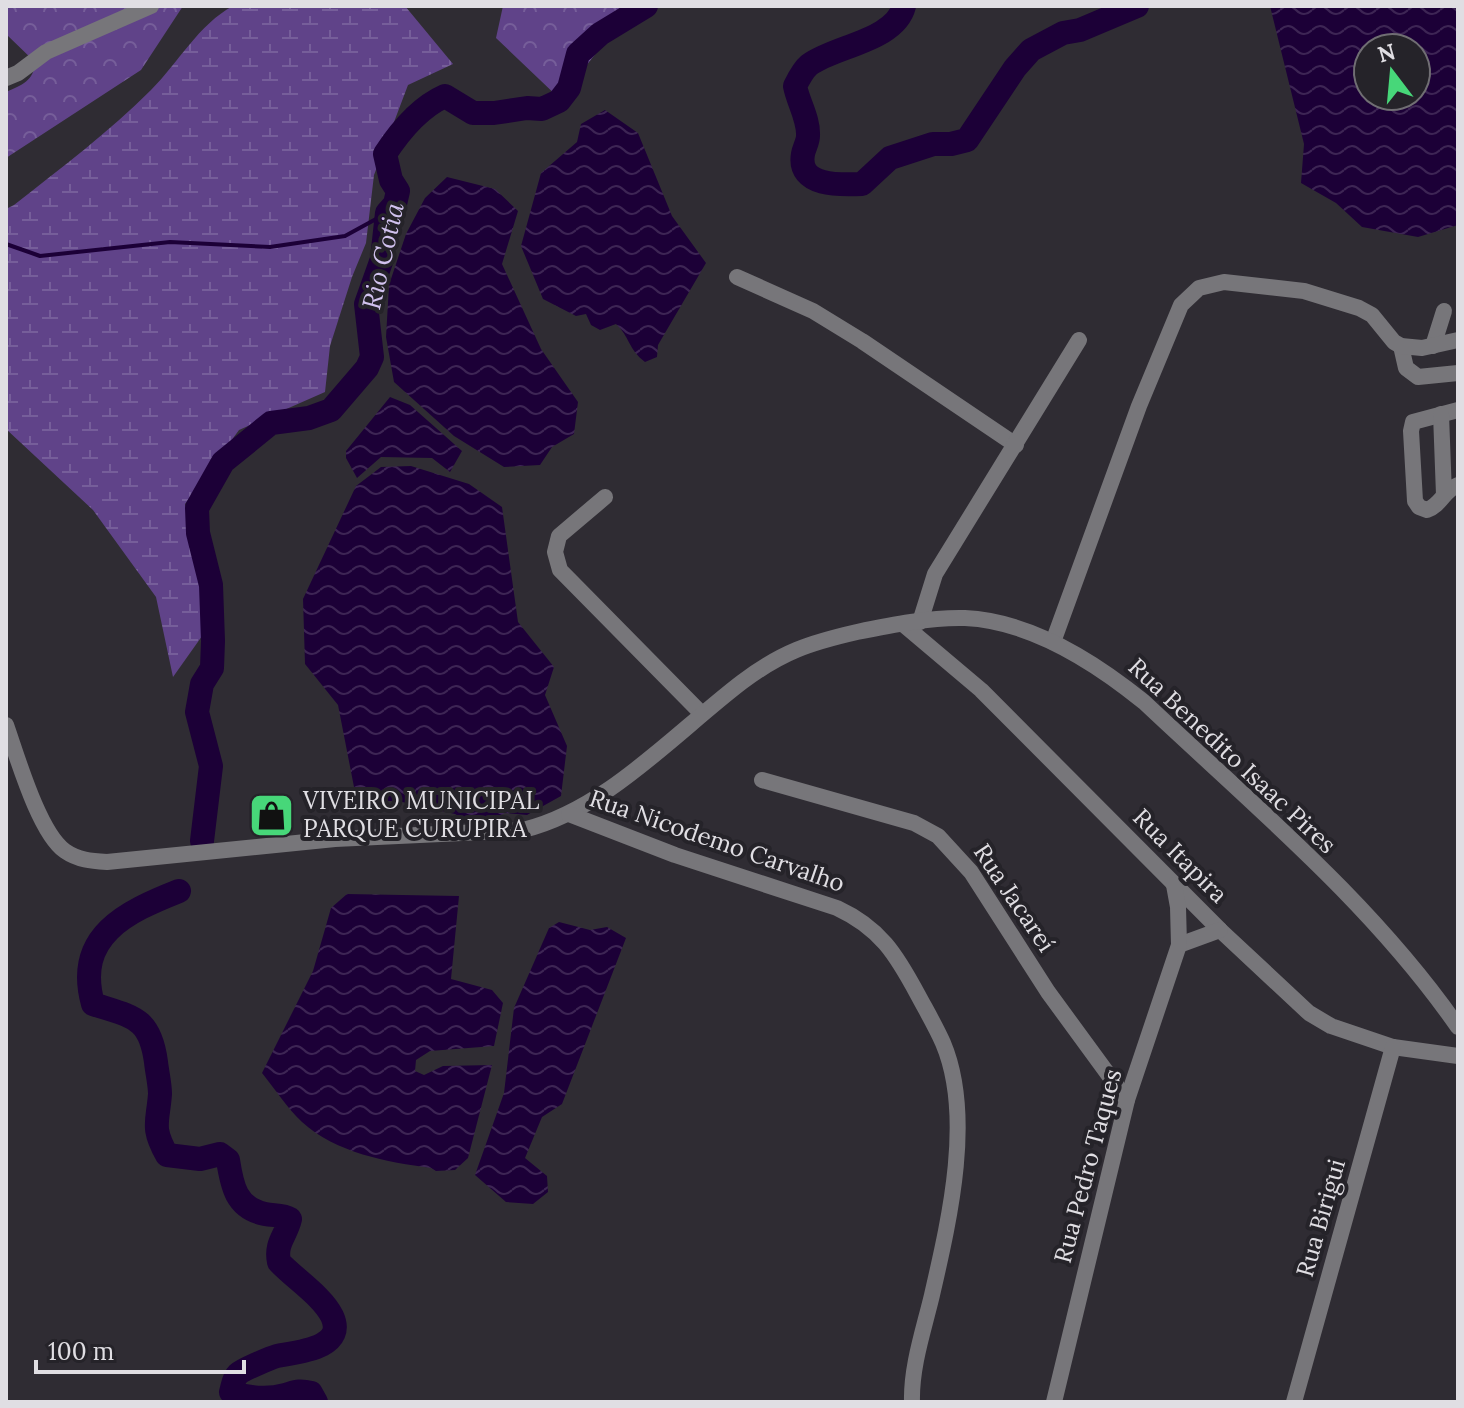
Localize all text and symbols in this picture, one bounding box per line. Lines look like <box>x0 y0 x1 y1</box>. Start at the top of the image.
north arrow <box>1352 32 1432 112</box>
text: N <box>1374 37 1399 69</box>
water label: Rio Cotia <box>354 199 411 312</box>
street label: Rua Benedito Isaac Pires <box>1122 651 1343 860</box>
street label: Rua Nicodemo Carvalho <box>585 782 849 899</box>
place label: VIVEIRO MUNICIPAL PARQUE CURUPIRA <box>302 785 540 844</box>
shop icon: VIVEIRO MUNICIPAL PARQUE CURUPIRA <box>248 791 296 839</box>
street label: Rua Itapira <box>1127 802 1234 909</box>
street label: Rua Jacareí <box>967 838 1062 958</box>
street label: Rua Pedro Taques <box>1047 1066 1128 1266</box>
street label: Rua Birigui <box>1289 1155 1352 1280</box>
scale bar <box>36 1324 244 1374</box>
text: 100 m <box>48 1336 114 1367</box>

